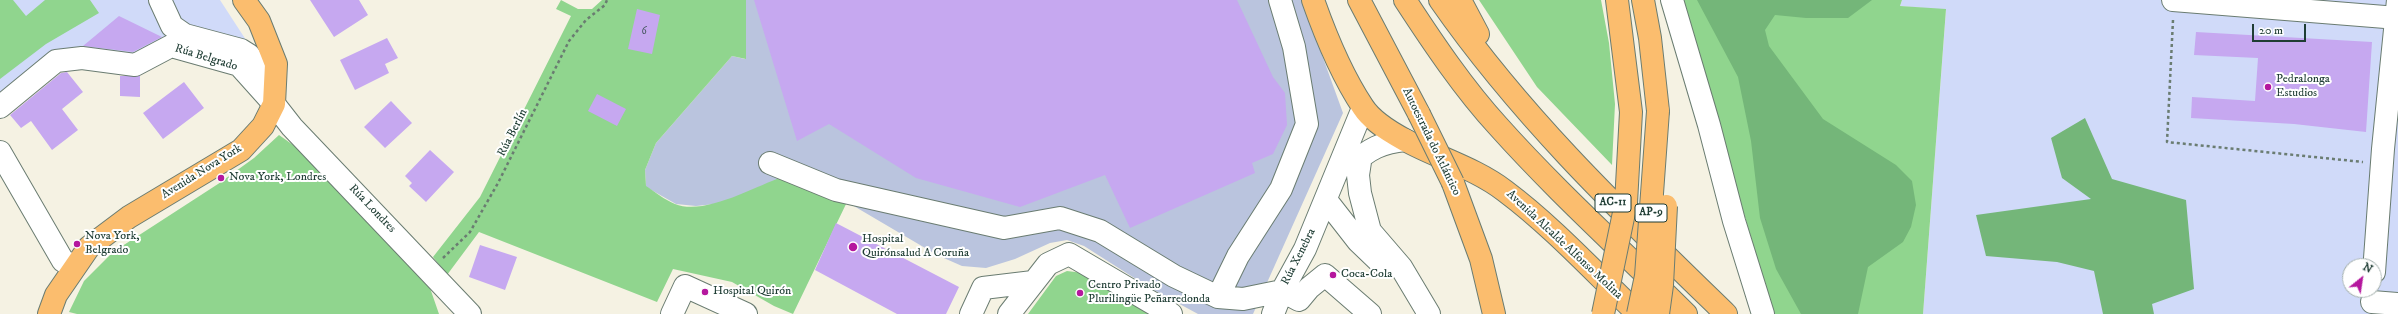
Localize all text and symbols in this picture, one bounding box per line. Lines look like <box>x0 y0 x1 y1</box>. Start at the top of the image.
scale bar <box>2254 16 2308 42</box>
text: 20 m <box>2259 23 2283 38</box>
house number: 6 <box>641 26 647 38</box>
street label: Rúa Belgrado <box>173 42 239 74</box>
place label: Pedralonga Estudios <box>2276 73 2330 101</box>
marker: Pedralonga Estudios <box>2263 82 2273 92</box>
street label: Autoestrada do Atlántico <box>1399 86 1463 198</box>
street label: Rúa Berlín <box>495 107 531 159</box>
street label: Avenida Nova York <box>159 142 245 202</box>
place label: Nova York, Londres <box>229 171 326 185</box>
marker: Nova York, Londres <box>216 173 226 183</box>
street label: Rúa Londres <box>345 182 399 236</box>
street label: Avenida Alcalde Alfonso Molina <box>1503 187 1625 303</box>
road number: AC-11 <box>1595 194 1631 212</box>
road number: AP-9 <box>1635 204 1667 222</box>
street label: Rúa Xenebra <box>1279 226 1319 288</box>
place label: Nova York, Belgrado <box>85 230 140 258</box>
place label: Hospital Quirónsalud A Coruña <box>862 233 969 261</box>
marker: Nova York, Belgrado <box>72 239 82 249</box>
marker: Hospital Quirónsalud A Coruña <box>847 241 859 253</box>
north arrow <box>2342 258 2382 298</box>
text: N <box>2360 260 2375 277</box>
place label: Coca-Cola <box>1341 268 1392 282</box>
marker: Coca-Cola <box>1328 270 1338 280</box>
place label: Centro Privado Plurilingüe Peñarredonda <box>1088 279 1210 307</box>
place label: Hospital Quirón <box>713 285 791 299</box>
marker: Hospital Quirón <box>700 287 710 297</box>
marker: Centro Privado Plurilingüe Peñarredonda <box>1075 288 1085 298</box>

